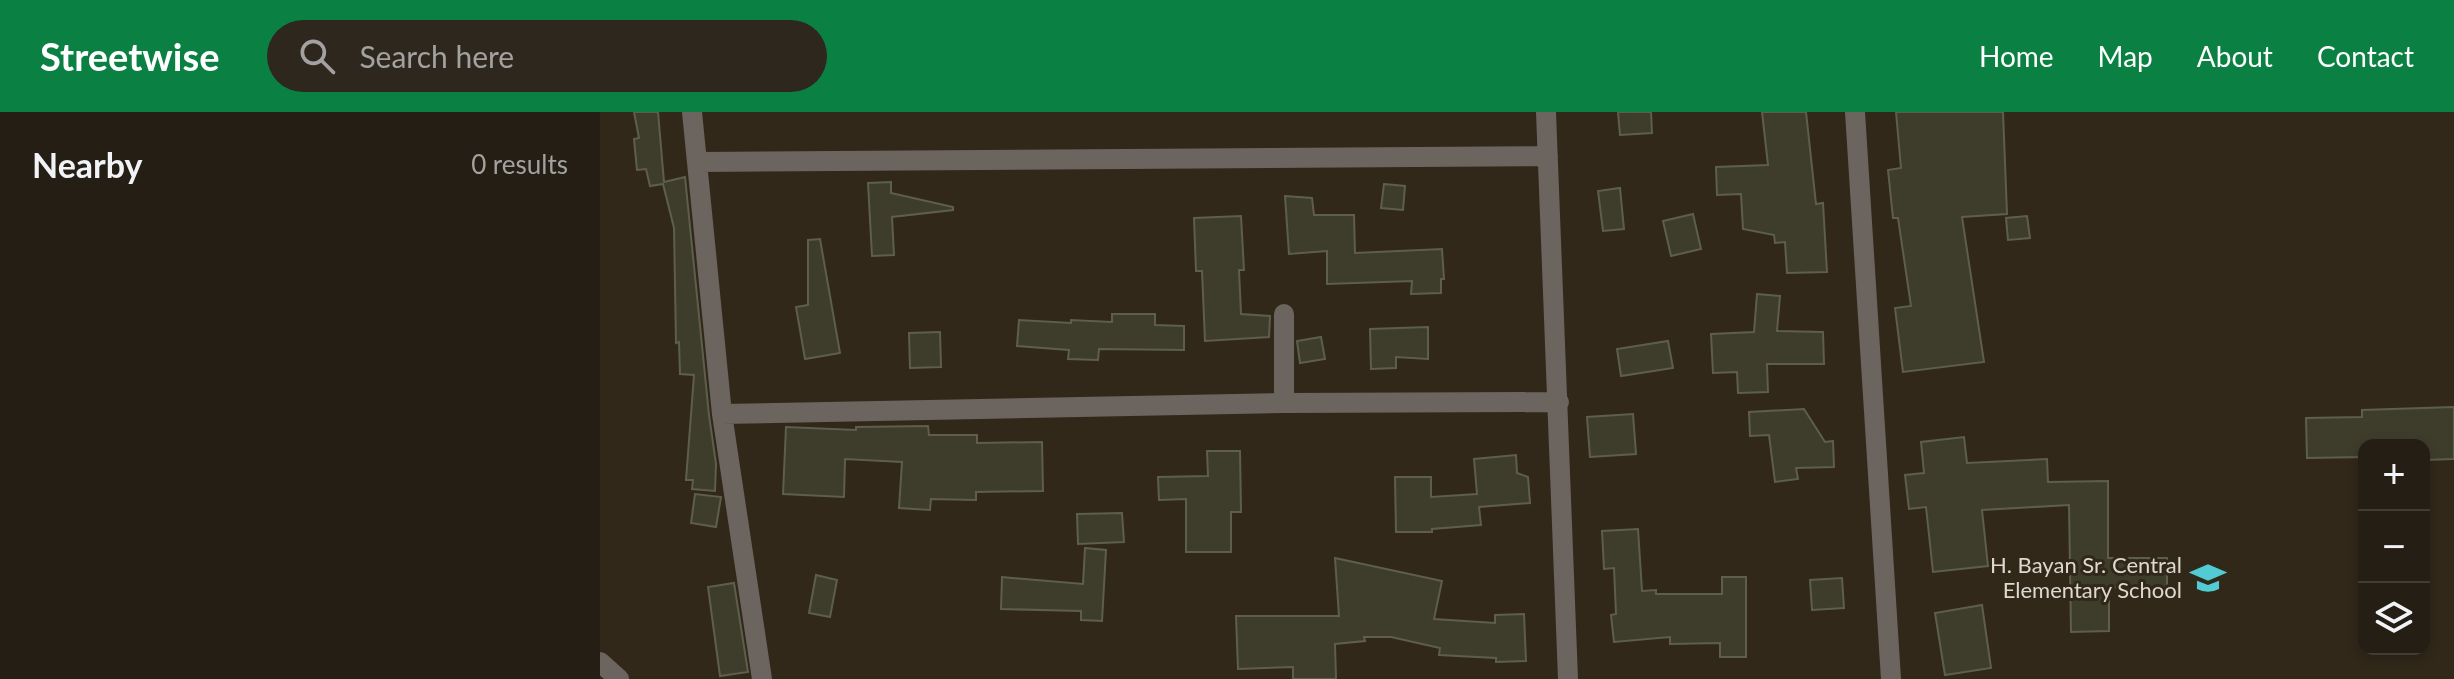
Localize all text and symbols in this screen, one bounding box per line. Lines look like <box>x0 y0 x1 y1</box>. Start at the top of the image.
search box <box>267 20 827 92</box>
text: Streetwise <box>40 33 219 79</box>
icon: search <box>295 34 339 78</box>
text: Search here <box>359 38 514 74</box>
text: Home <box>1979 39 2054 73</box>
text: Map <box>2098 39 2153 73</box>
text: About <box>2197 39 2273 73</box>
text: Contact <box>2317 39 2414 73</box>
text: Nearby <box>32 144 143 185</box>
text: 0 results <box>471 148 568 180</box>
map controls <box>2358 439 2430 655</box>
button: + <box>2358 439 2430 511</box>
button: − <box>2358 511 2430 583</box>
place label: H. Bayan Sr. Central Elementary School <box>1990 551 2182 603</box>
school or university icon: H. Bayan Sr. Central Elementary School <box>2189 559 2227 597</box>
button: layers <box>2358 583 2430 655</box>

